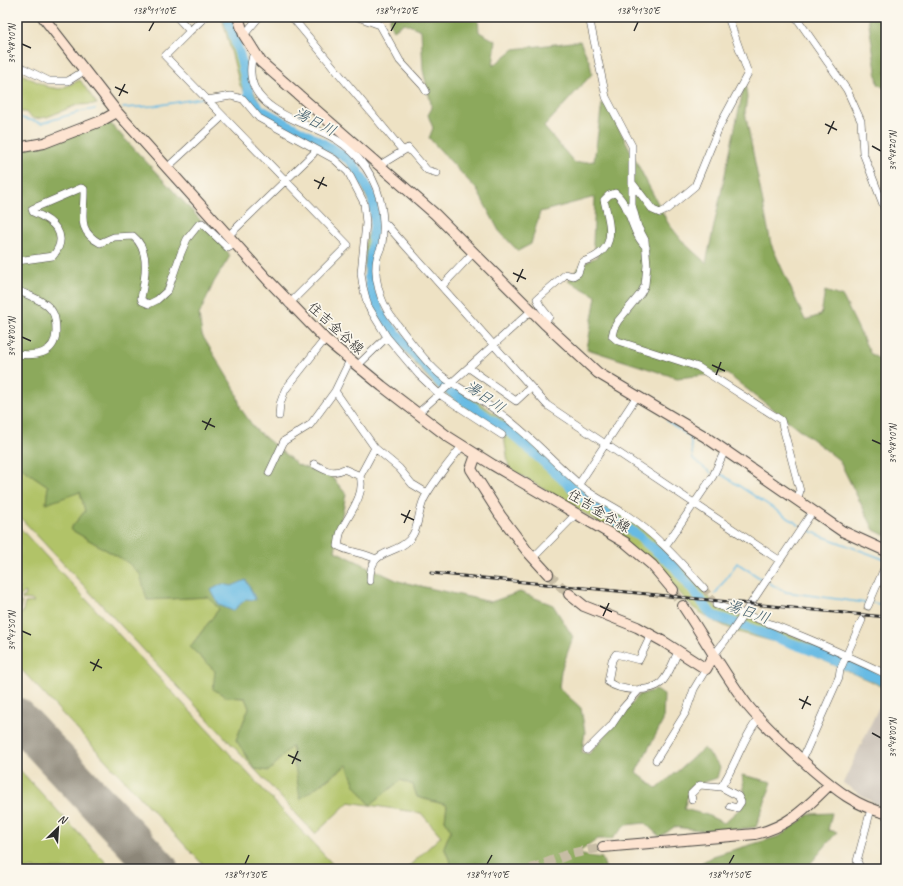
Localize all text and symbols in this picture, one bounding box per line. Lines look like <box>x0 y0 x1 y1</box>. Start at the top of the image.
text: 138°11'10"E <box>132 4 177 17</box>
text: 138°11'20"E <box>374 4 419 17</box>
text: 138°11'30"E <box>616 4 661 17</box>
text: 34°48'10"N <box>5 22 18 64</box>
water label: 湯日川 <box>291 103 339 141</box>
text: 34°48'20"N <box>886 129 899 171</box>
street label: 住吉金谷線 <box>304 298 368 358</box>
text: 34°48'00"N <box>5 315 18 357</box>
water label: 湯日川 <box>461 376 509 418</box>
text: 34°48'10"N <box>886 422 899 464</box>
street label: 住吉金谷線 <box>565 486 633 536</box>
water label: 湯日川 <box>724 595 772 629</box>
text: 34°47'50"N <box>5 609 18 651</box>
text: 34°48'00"N <box>886 716 899 758</box>
north arrow <box>38 808 78 848</box>
text: N <box>56 811 70 828</box>
text: 138°11'30"E <box>223 868 268 881</box>
text: 138°11'40"E <box>465 868 510 881</box>
text: 138°11'50"E <box>707 868 752 881</box>

